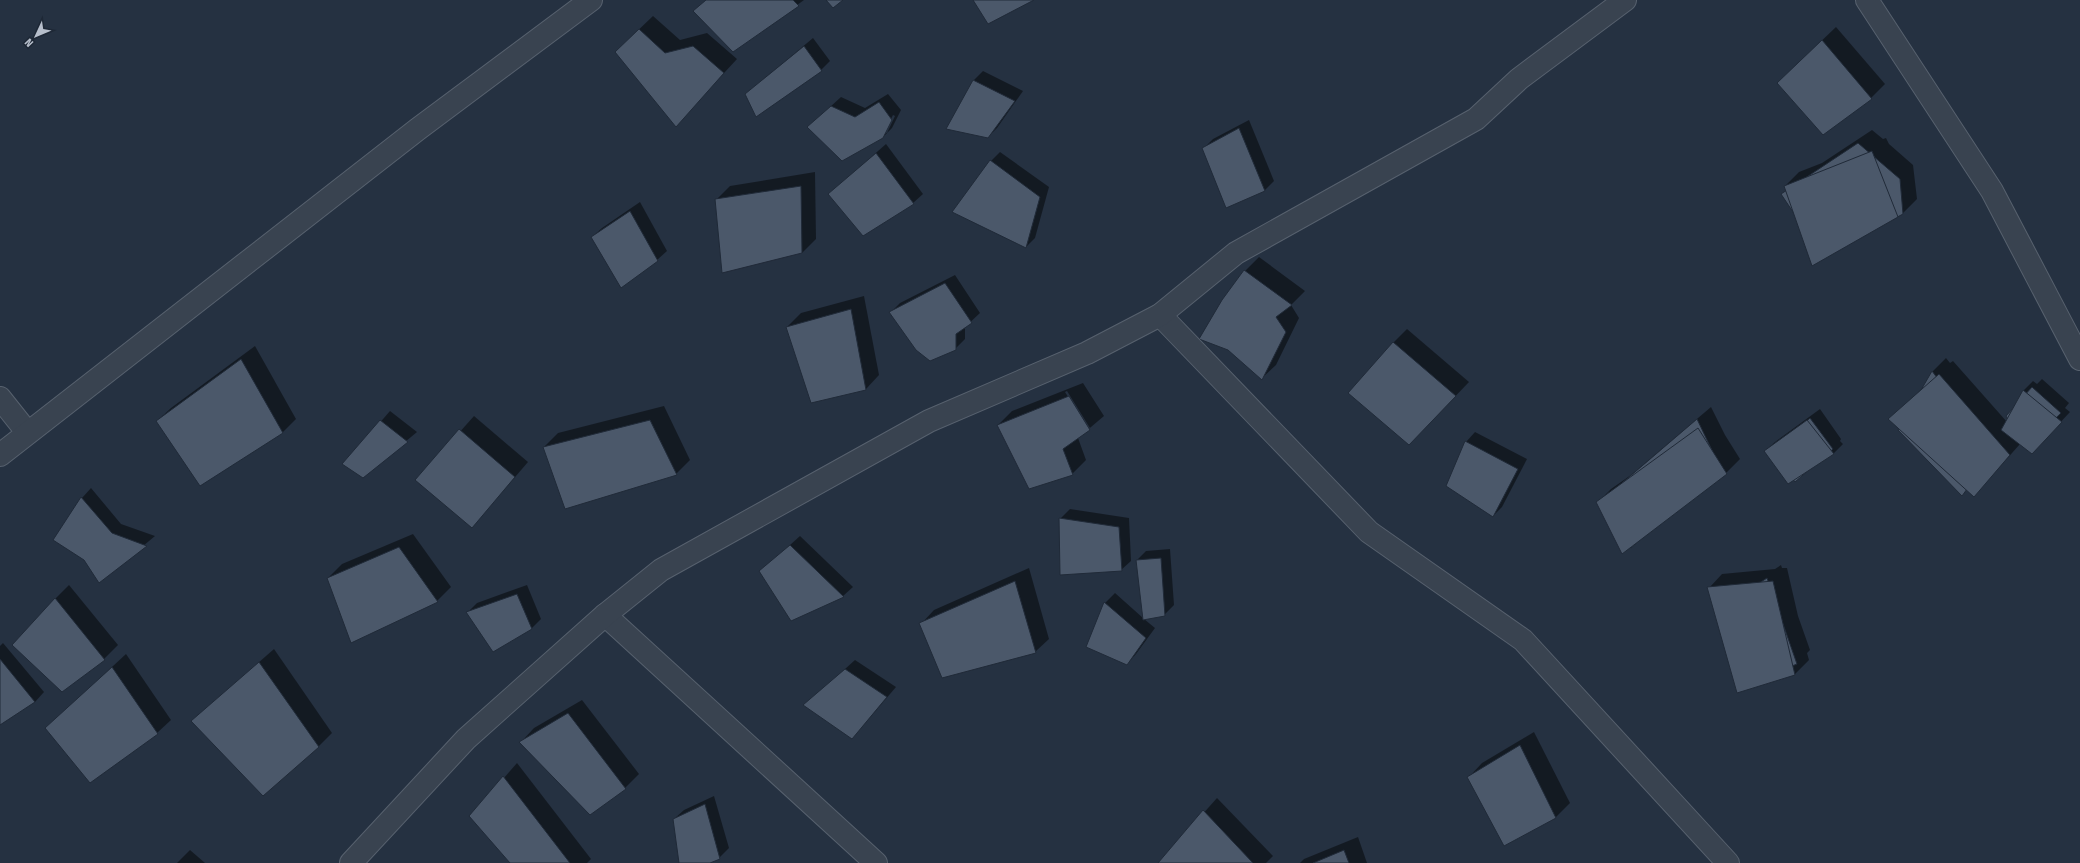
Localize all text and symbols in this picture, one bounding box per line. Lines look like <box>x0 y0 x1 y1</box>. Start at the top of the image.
north arrow <box>16 16 56 56</box>
text: N <box>22 36 36 49</box>

